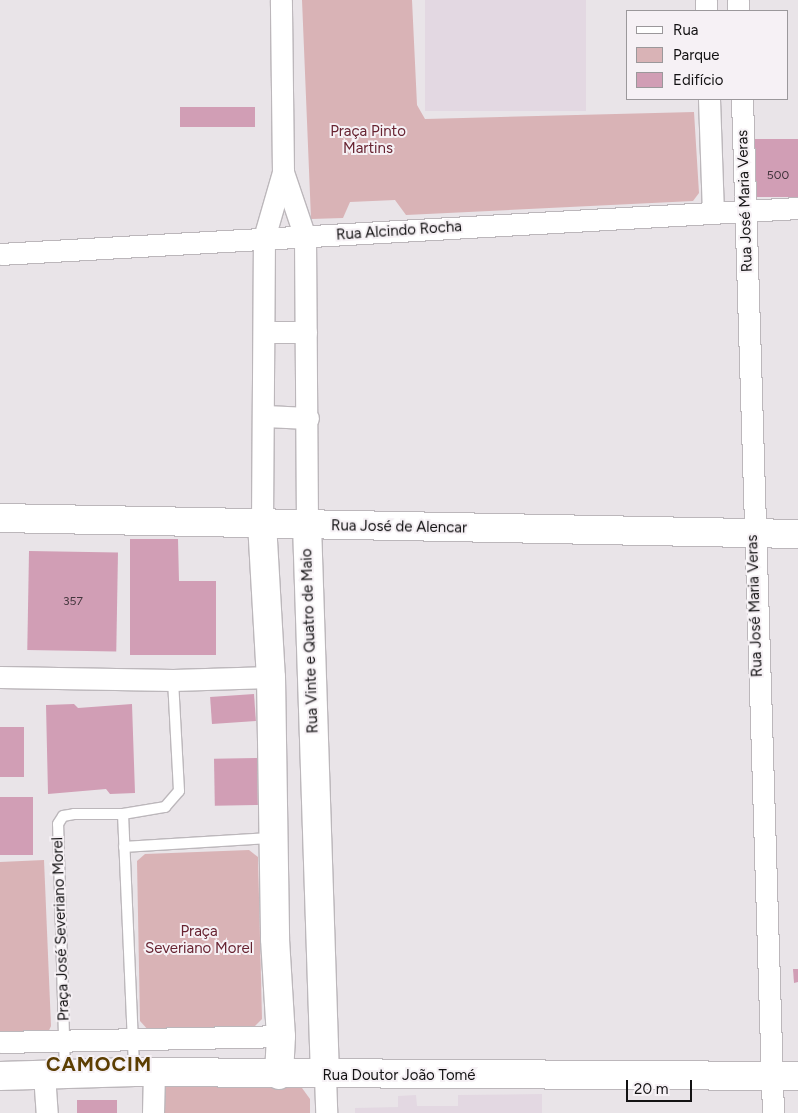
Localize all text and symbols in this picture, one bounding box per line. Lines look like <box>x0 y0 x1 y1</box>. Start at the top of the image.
legend <box>626 10 788 100</box>
text: Rua <box>673 21 698 39</box>
text: Parque <box>673 46 720 64</box>
text: Edifício <box>673 71 723 89</box>
park label: Praça Pinto Martins <box>330 122 406 157</box>
street label: Rua José Maria Veras <box>734 130 756 272</box>
house number: 500 <box>767 169 789 183</box>
street label: Rua Alcindo Rocha <box>336 218 462 244</box>
street label: Rua José de Alencar <box>331 517 467 537</box>
street label: Rua José Maria Veras <box>744 535 766 677</box>
street label: Rua Vinte e Quatro de Maio <box>298 548 322 734</box>
house number: 357 <box>63 595 83 609</box>
street label: Praça José Severiano Morel <box>49 837 73 1021</box>
park label: Praça Severiano Morel <box>145 922 253 957</box>
district label: CAMOCIM <box>45 1052 153 1076</box>
street label: Rua Doutor João Tomé <box>322 1067 476 1085</box>
scale bar <box>628 1070 694 1102</box>
text: 20 m <box>634 1080 668 1098</box>

